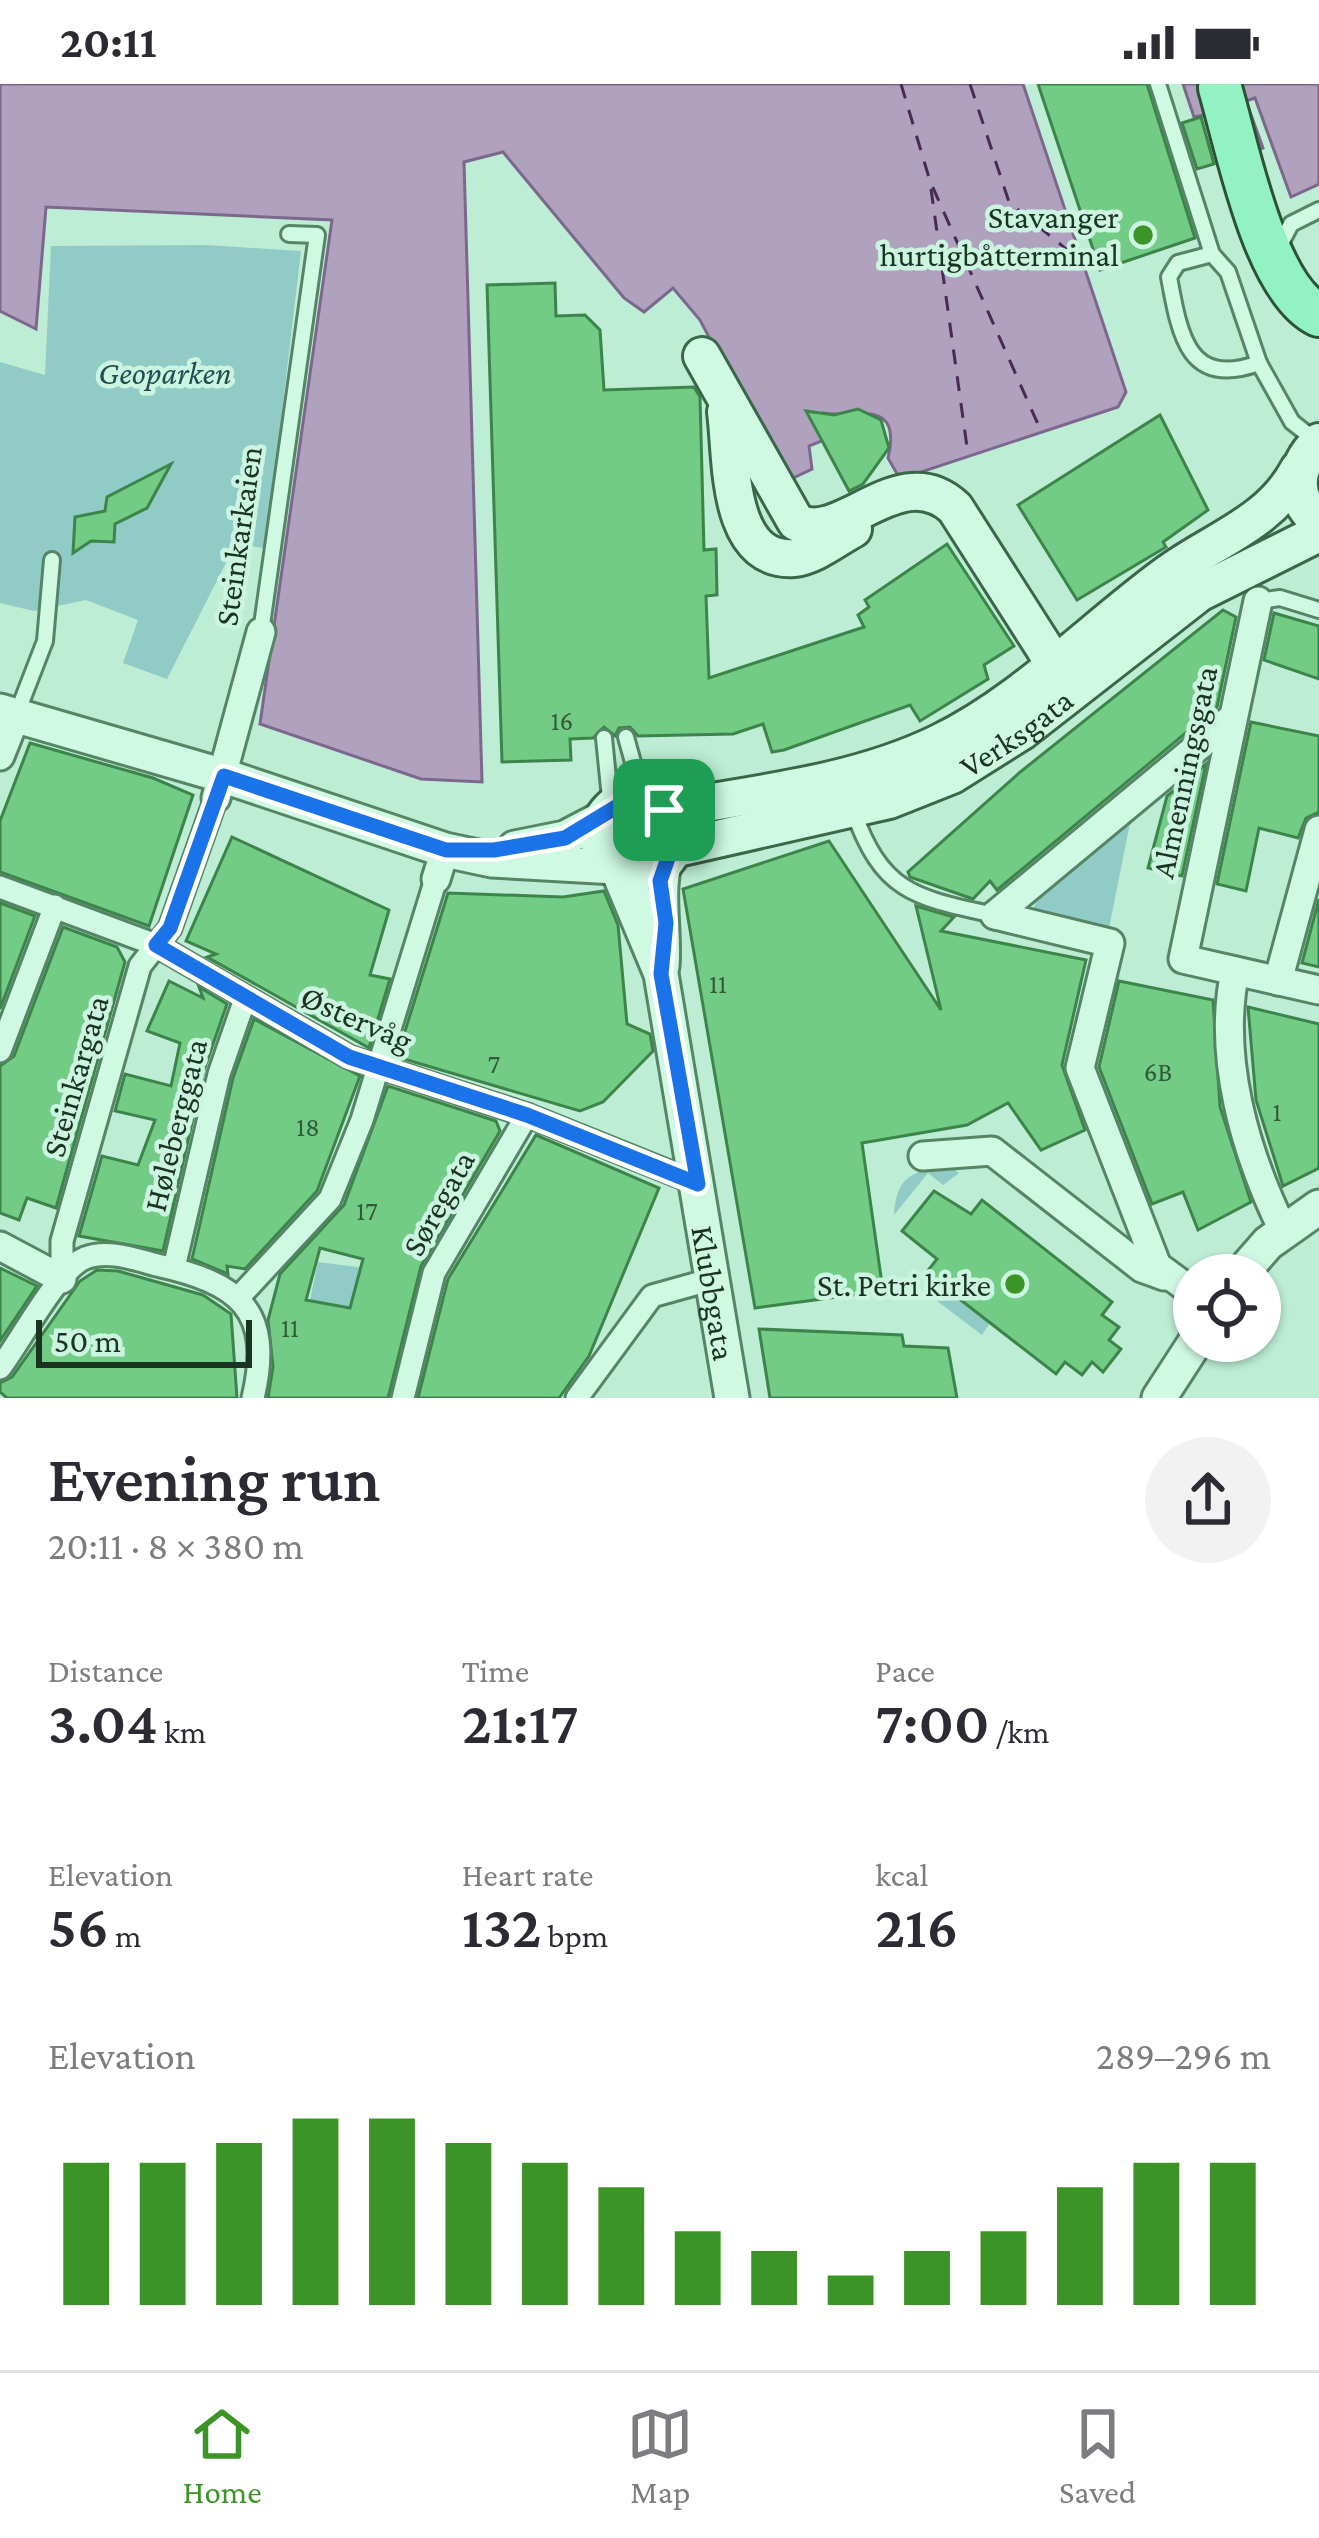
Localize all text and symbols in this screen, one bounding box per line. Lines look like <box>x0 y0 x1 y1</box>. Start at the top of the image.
text: 20:11 <box>60 17 156 67</box>
place label: Stavanger hurtigbåtterminal <box>880 198 1119 273</box>
marker: Stavanger hurtigbåtterminal <box>1130 222 1156 248</box>
park label: Geoparken <box>98 354 232 391</box>
street label: Steinkarkaien <box>207 444 269 628</box>
street label: Almenningsgata <box>1143 662 1225 882</box>
street label: Verksgata <box>952 680 1080 784</box>
house number: 16 <box>551 706 573 736</box>
pin <box>613 759 715 861</box>
icon: arrive <box>631 777 697 843</box>
house number: 11 <box>709 969 727 999</box>
street label: Østervåg <box>295 977 419 1059</box>
street label: Steinkargata <box>34 991 116 1161</box>
street label: Høleberggata <box>136 1035 214 1215</box>
house number: 7 <box>488 1049 500 1079</box>
house number: 6B <box>1144 1057 1172 1087</box>
house number: 1 <box>1273 1097 1282 1127</box>
house number: 18 <box>296 1112 320 1142</box>
street label: Søregata <box>394 1144 482 1262</box>
house number: 17 <box>356 1196 378 1226</box>
street label: Klubbgata <box>685 1223 744 1363</box>
map controls <box>1173 1254 1281 1362</box>
button: locate <box>1173 1254 1281 1362</box>
place label: St. Petri kirke <box>817 1266 991 1303</box>
marker: St. Petri kirke <box>1002 1271 1028 1297</box>
house number: 11 <box>281 1313 299 1343</box>
scale bar <box>36 1314 252 1367</box>
text: 50 m <box>54 1322 121 1359</box>
button: share <box>1145 1437 1271 1563</box>
text: Evening run <box>48 1442 380 1515</box>
text: 20:11 · 8 × 380 m <box>48 1524 304 1567</box>
text: Distance <box>48 1652 163 1689</box>
text: Time <box>462 1652 529 1689</box>
text: Pace <box>875 1652 935 1689</box>
text: 3.04 <box>48 1689 158 1756</box>
text: 21:17 <box>462 1689 579 1756</box>
text: 7:00 <box>875 1689 989 1756</box>
text: km <box>158 1713 206 1750</box>
text: /km <box>989 1713 1050 1750</box>
text: Elevation <box>48 1856 173 1893</box>
text: Heart rate <box>462 1856 594 1893</box>
text: kcal <box>875 1856 929 1893</box>
text: 56 <box>48 1893 109 1960</box>
text: 132 <box>462 1893 541 1960</box>
text: 216 <box>875 1893 958 1960</box>
text: m <box>109 1917 141 1954</box>
text: bpm <box>541 1917 608 1954</box>
text: Elevation <box>48 2034 196 2077</box>
text: 289–296 m <box>1096 2034 1271 2077</box>
tab: Home <box>183 2401 262 2510</box>
tab: Map <box>627 2401 693 2510</box>
tab: Saved <box>1059 2401 1136 2510</box>

